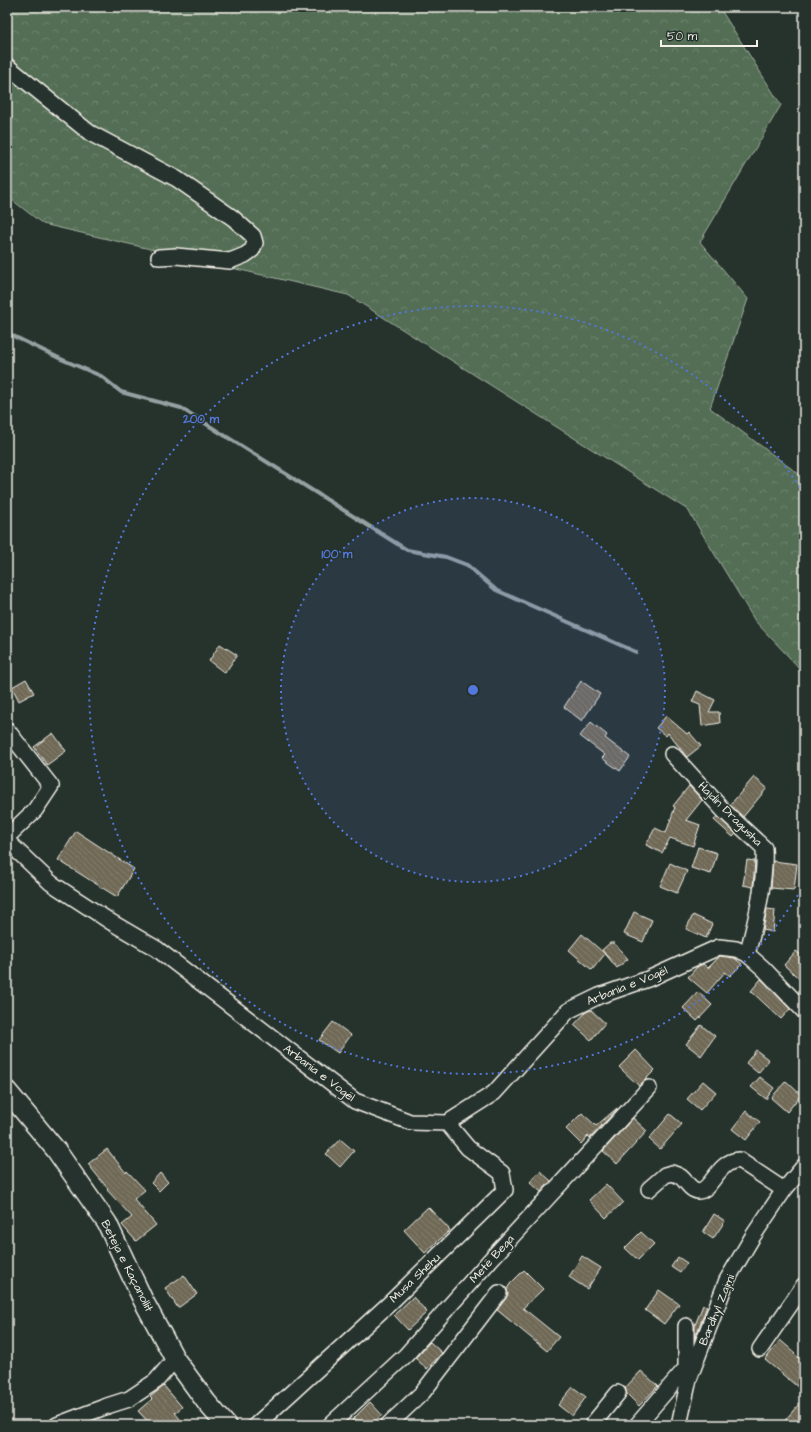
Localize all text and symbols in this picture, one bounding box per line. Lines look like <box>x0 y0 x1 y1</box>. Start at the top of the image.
scale bar <box>661 22 757 48</box>
text: 50 m <box>667 28 698 45</box>
text: 200 m <box>182 411 220 428</box>
text: 100 m <box>322 546 353 563</box>
centre of rings <box>466 683 480 697</box>
street label: Hajdin Dragusha <box>693 778 766 851</box>
street label: Arbania e Vogël <box>584 962 671 1011</box>
street label: Arbania e Vogël <box>279 1040 359 1107</box>
street label: Beteja e Kaçanollit <box>97 1217 158 1315</box>
street label: Metë Bega <box>466 1231 519 1288</box>
street label: Musa Shehu <box>386 1249 444 1307</box>
street label: Bardhyl Zajmi <box>695 1272 740 1349</box>

